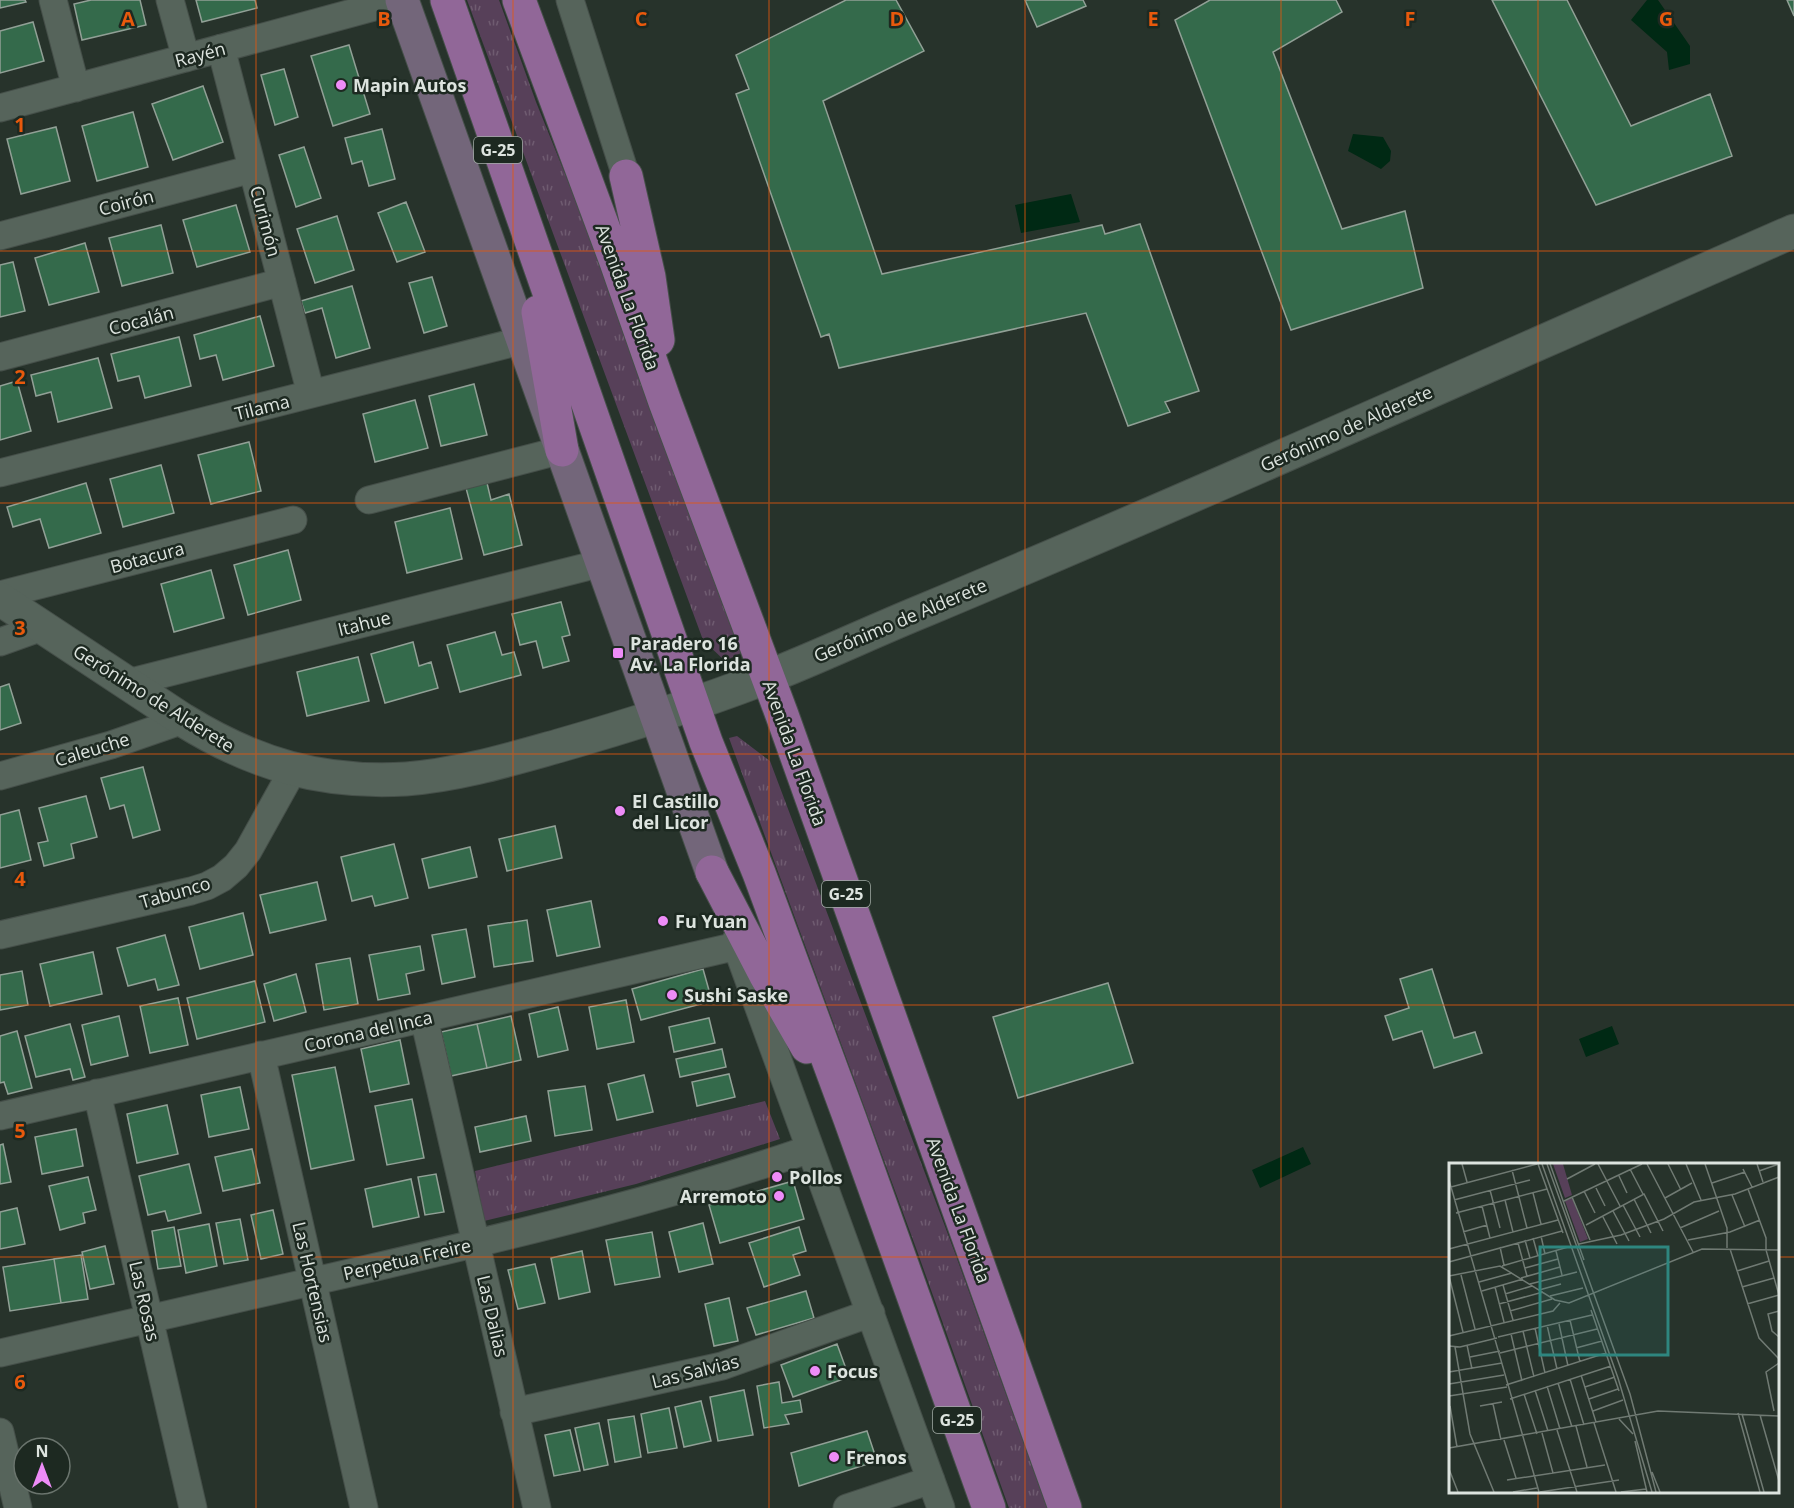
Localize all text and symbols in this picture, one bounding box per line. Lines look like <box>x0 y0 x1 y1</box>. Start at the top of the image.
text: A <box>121 5 135 32</box>
text: B <box>377 5 391 32</box>
text: C <box>635 5 648 32</box>
text: D <box>890 5 904 32</box>
text: E <box>1147 5 1159 32</box>
text: F <box>1405 5 1415 32</box>
text: G <box>1659 5 1673 32</box>
street label: Rayén <box>172 36 228 72</box>
place label: Mapin Autos <box>353 73 466 97</box>
marker: Mapin Autos <box>334 78 348 92</box>
text: 1 <box>14 111 26 138</box>
road number: G-25 <box>474 137 522 163</box>
street label: Coirón <box>96 183 156 221</box>
street label: Curimón <box>245 183 287 259</box>
street label: Avenida La Florida <box>590 221 666 373</box>
street label: Cocalán <box>106 300 176 340</box>
text: 2 <box>14 363 26 390</box>
street label: Gerónimo de Alderete <box>1256 379 1436 477</box>
street label: Tilama <box>232 389 292 425</box>
street label: Botacura <box>107 536 187 578</box>
street label: Gerónimo de Alderete <box>810 573 990 667</box>
street label: Itahue <box>335 605 393 641</box>
text: 3 <box>14 614 26 641</box>
place label: Paradero 16 Av. La Florida <box>630 631 751 676</box>
street label: Gerónimo de Alderete <box>69 639 239 757</box>
marker: Paradero 16 Av. La Florida <box>611 646 625 660</box>
street label: Avenida La Florida <box>757 677 833 829</box>
street label: Caleuche <box>52 726 132 772</box>
place label: El Castillo del Licor <box>632 789 719 834</box>
marker: El Castillo del Licor <box>613 804 627 818</box>
text: 4 <box>14 865 26 892</box>
street label: Tabunco <box>137 870 213 914</box>
road number: G-25 <box>822 881 870 907</box>
place label: Fu Yuan <box>675 909 747 933</box>
marker: Fu Yuan <box>656 914 670 928</box>
place label: Sushi Saske <box>684 983 788 1007</box>
marker: Sushi Saske <box>665 988 679 1002</box>
street label: Corona del Inca <box>301 1005 435 1057</box>
text: 5 <box>14 1117 26 1144</box>
street label: Avenida La Florida <box>921 1134 997 1286</box>
inset map <box>1449 1163 1779 1493</box>
place label: Pollos <box>789 1165 843 1189</box>
marker: Pollos <box>770 1170 784 1184</box>
place label: Arremoto <box>680 1184 767 1208</box>
marker: Arremoto <box>772 1189 786 1203</box>
street label: Las Hortensias <box>287 1219 339 1345</box>
street label: Perpetua Freire <box>341 1233 473 1285</box>
street label: Las Rosas <box>124 1258 166 1344</box>
street label: Las Dalias <box>472 1273 514 1359</box>
street label: Las Salvias <box>649 1349 741 1393</box>
place label: Focus <box>827 1359 878 1383</box>
marker: Focus <box>808 1364 822 1378</box>
text: 6 <box>14 1368 26 1395</box>
road number: G-25 <box>933 1407 981 1433</box>
north arrow <box>12 1436 72 1496</box>
text: N <box>35 1440 49 1462</box>
place label: Frenos <box>846 1445 907 1469</box>
marker: Frenos <box>827 1450 841 1464</box>

